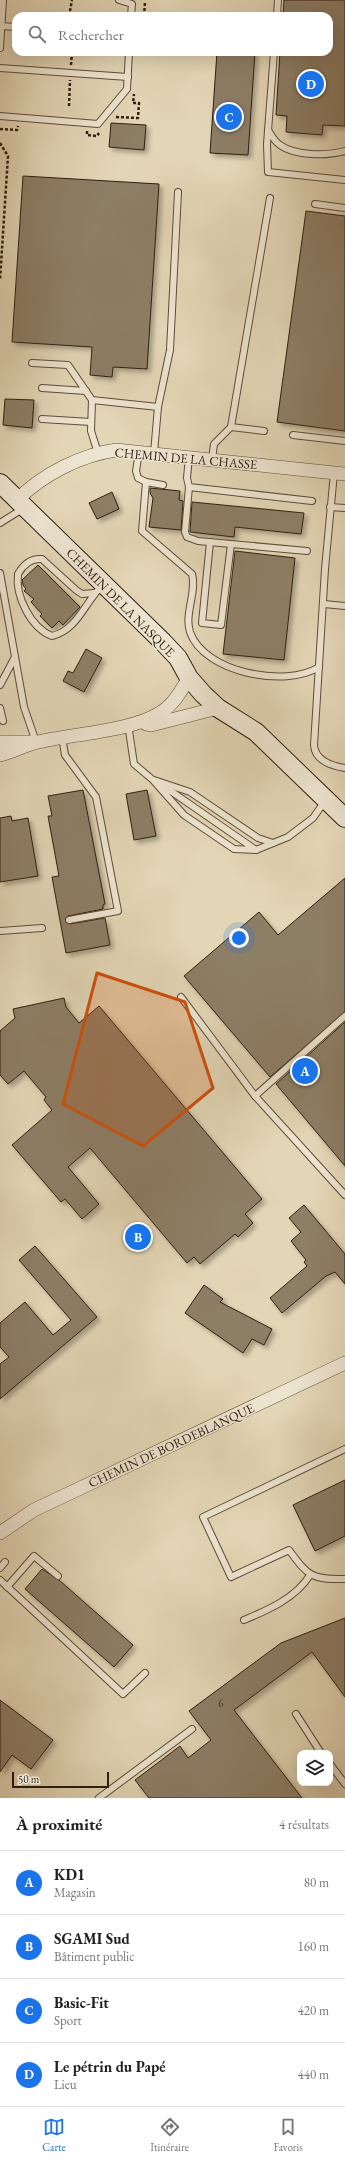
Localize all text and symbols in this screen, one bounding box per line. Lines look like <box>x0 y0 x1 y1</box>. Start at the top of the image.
search box <box>12 12 333 56</box>
icon: search <box>26 23 48 45</box>
text: Rechercher <box>58 25 124 44</box>
pin: D <box>298 69 324 99</box>
pin: C <box>216 102 242 132</box>
street label: CHEMIN DE LA CHASSE <box>114 444 258 473</box>
street label: CHEMIN DE LA NASQUE <box>63 544 179 660</box>
your location <box>229 928 249 948</box>
pin: A <box>292 1056 318 1086</box>
pin: B <box>125 1222 151 1252</box>
street label: CHEMIN DE BORDEBLANQUE <box>86 1399 257 1491</box>
house number: 6 <box>218 1696 224 1710</box>
map controls <box>297 1750 333 1786</box>
button: layers <box>297 1750 333 1786</box>
scale bar <box>12 1770 109 1789</box>
text: 50 m <box>18 1772 39 1786</box>
text: À proximité <box>16 1813 102 1835</box>
text: 4 résultats <box>279 1816 329 1833</box>
text: KD1 <box>54 1865 85 1884</box>
text: A <box>24 1874 34 1891</box>
text: 80 m <box>304 1874 329 1891</box>
text: Magasin <box>54 1884 96 1901</box>
text: SGAMI Sud <box>54 1929 130 1948</box>
text: B <box>25 1938 33 1955</box>
text: 160 m <box>298 1938 329 1955</box>
text: Bâtiment public <box>54 1948 135 1965</box>
text: Basic-Fit <box>54 1993 109 2012</box>
text: C <box>24 2002 34 2019</box>
text: 420 m <box>298 2002 329 2019</box>
text: Sport <box>54 2012 82 2029</box>
text: Le pétrin du Papé <box>54 2057 165 2076</box>
text: D <box>24 2066 34 2083</box>
text: 440 m <box>298 2066 329 2083</box>
text: Lieu <box>54 2076 77 2093</box>
tab: Carte <box>42 2116 66 2154</box>
tab: Itinéraire <box>150 2116 189 2154</box>
tab: Favoris <box>273 2116 303 2154</box>

